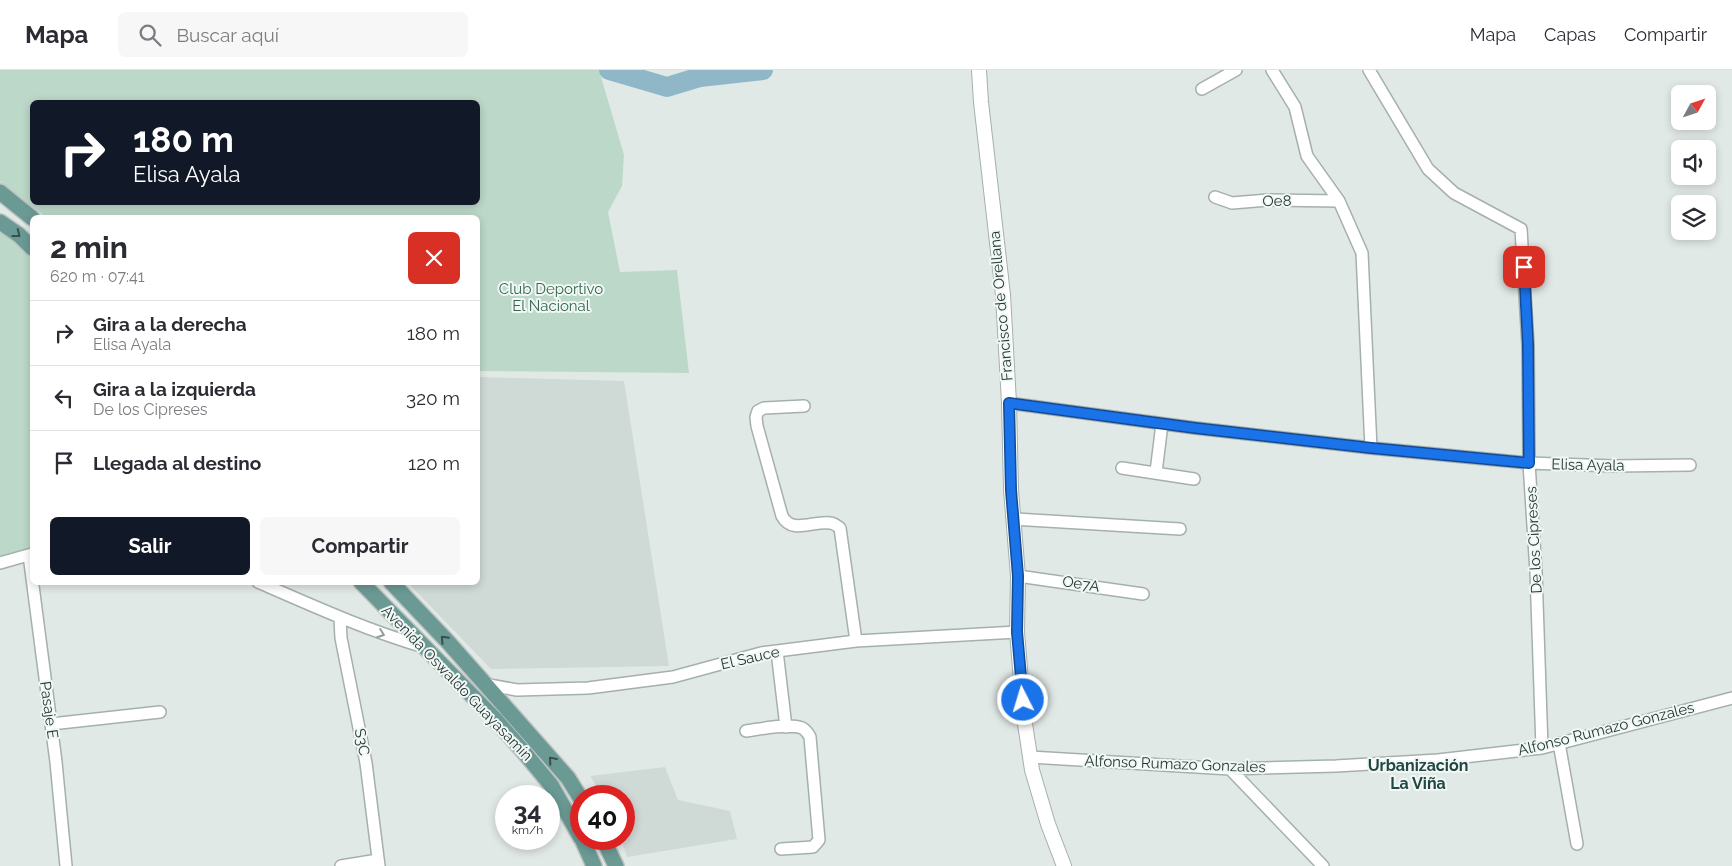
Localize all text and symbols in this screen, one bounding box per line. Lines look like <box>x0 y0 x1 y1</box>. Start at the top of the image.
search box <box>118 12 468 57</box>
text: Mapa <box>25 20 88 49</box>
icon: search <box>136 21 164 49</box>
text: Buscar aquí <box>176 24 279 46</box>
text: Mapa <box>1470 24 1516 45</box>
text: Capas <box>1544 24 1596 45</box>
text: Compartir <box>1624 24 1707 45</box>
north arrow <box>1671 85 1716 130</box>
map controls <box>1671 85 1716 240</box>
text: 180 m <box>133 119 234 160</box>
icon: right <box>50 120 115 185</box>
button: sound <box>1671 140 1716 185</box>
text: Elisa Ayala <box>133 161 240 187</box>
street label: Oe8 <box>1262 192 1292 210</box>
button: layers <box>1671 195 1716 240</box>
one-way arrow <box>11 229 20 237</box>
text: 2 min <box>50 230 128 265</box>
street label: Francisco de Orellana <box>985 230 1017 382</box>
button: close <box>408 232 460 284</box>
pin <box>1503 246 1545 288</box>
icon: arrive <box>1510 253 1538 281</box>
text: 620 m · 07:41 <box>50 267 145 286</box>
park label: Club Deportivo El Nacional <box>499 280 603 315</box>
text: Gira a la derecha <box>93 313 247 335</box>
icon: right <box>50 319 78 347</box>
text: 180 m <box>407 322 460 344</box>
text: Elisa Ayala <box>93 335 171 354</box>
text: Gira a la izquierda <box>93 378 256 400</box>
icon: left <box>50 384 78 412</box>
text: 320 m <box>406 387 460 409</box>
text: De los Cipreses <box>93 400 208 419</box>
icon: arrive <box>50 449 78 477</box>
text: Llegada al destino <box>93 452 261 474</box>
text: 120 m <box>408 452 460 474</box>
street label: Elisa Ayala <box>1551 455 1625 475</box>
street label: De los Cipreses <box>1522 486 1546 594</box>
button: Salir <box>50 517 250 575</box>
button: Compartir <box>260 517 460 575</box>
street label: Oe7A <box>1061 572 1101 596</box>
street label: Avenida Oswaldo Guayasamín <box>378 602 536 764</box>
one-way arrow <box>377 628 385 638</box>
one-way arrow <box>441 635 450 644</box>
street label: El Sauce <box>719 642 781 673</box>
position arrow <box>996 673 1048 725</box>
street label: Pasaje E <box>36 680 62 740</box>
street label: Alfonso Rumazo Gonzales <box>1516 698 1696 760</box>
street label: S3C <box>351 727 373 757</box>
street label: Alfonso Rumazo Gonzales <box>1084 752 1266 776</box>
district label: Urbanización La Viña <box>1368 756 1468 793</box>
one-way arrow <box>549 757 558 766</box>
speed limit sign: 40 <box>570 785 635 850</box>
text: 34 <box>513 796 542 826</box>
text: km/h <box>512 823 543 837</box>

